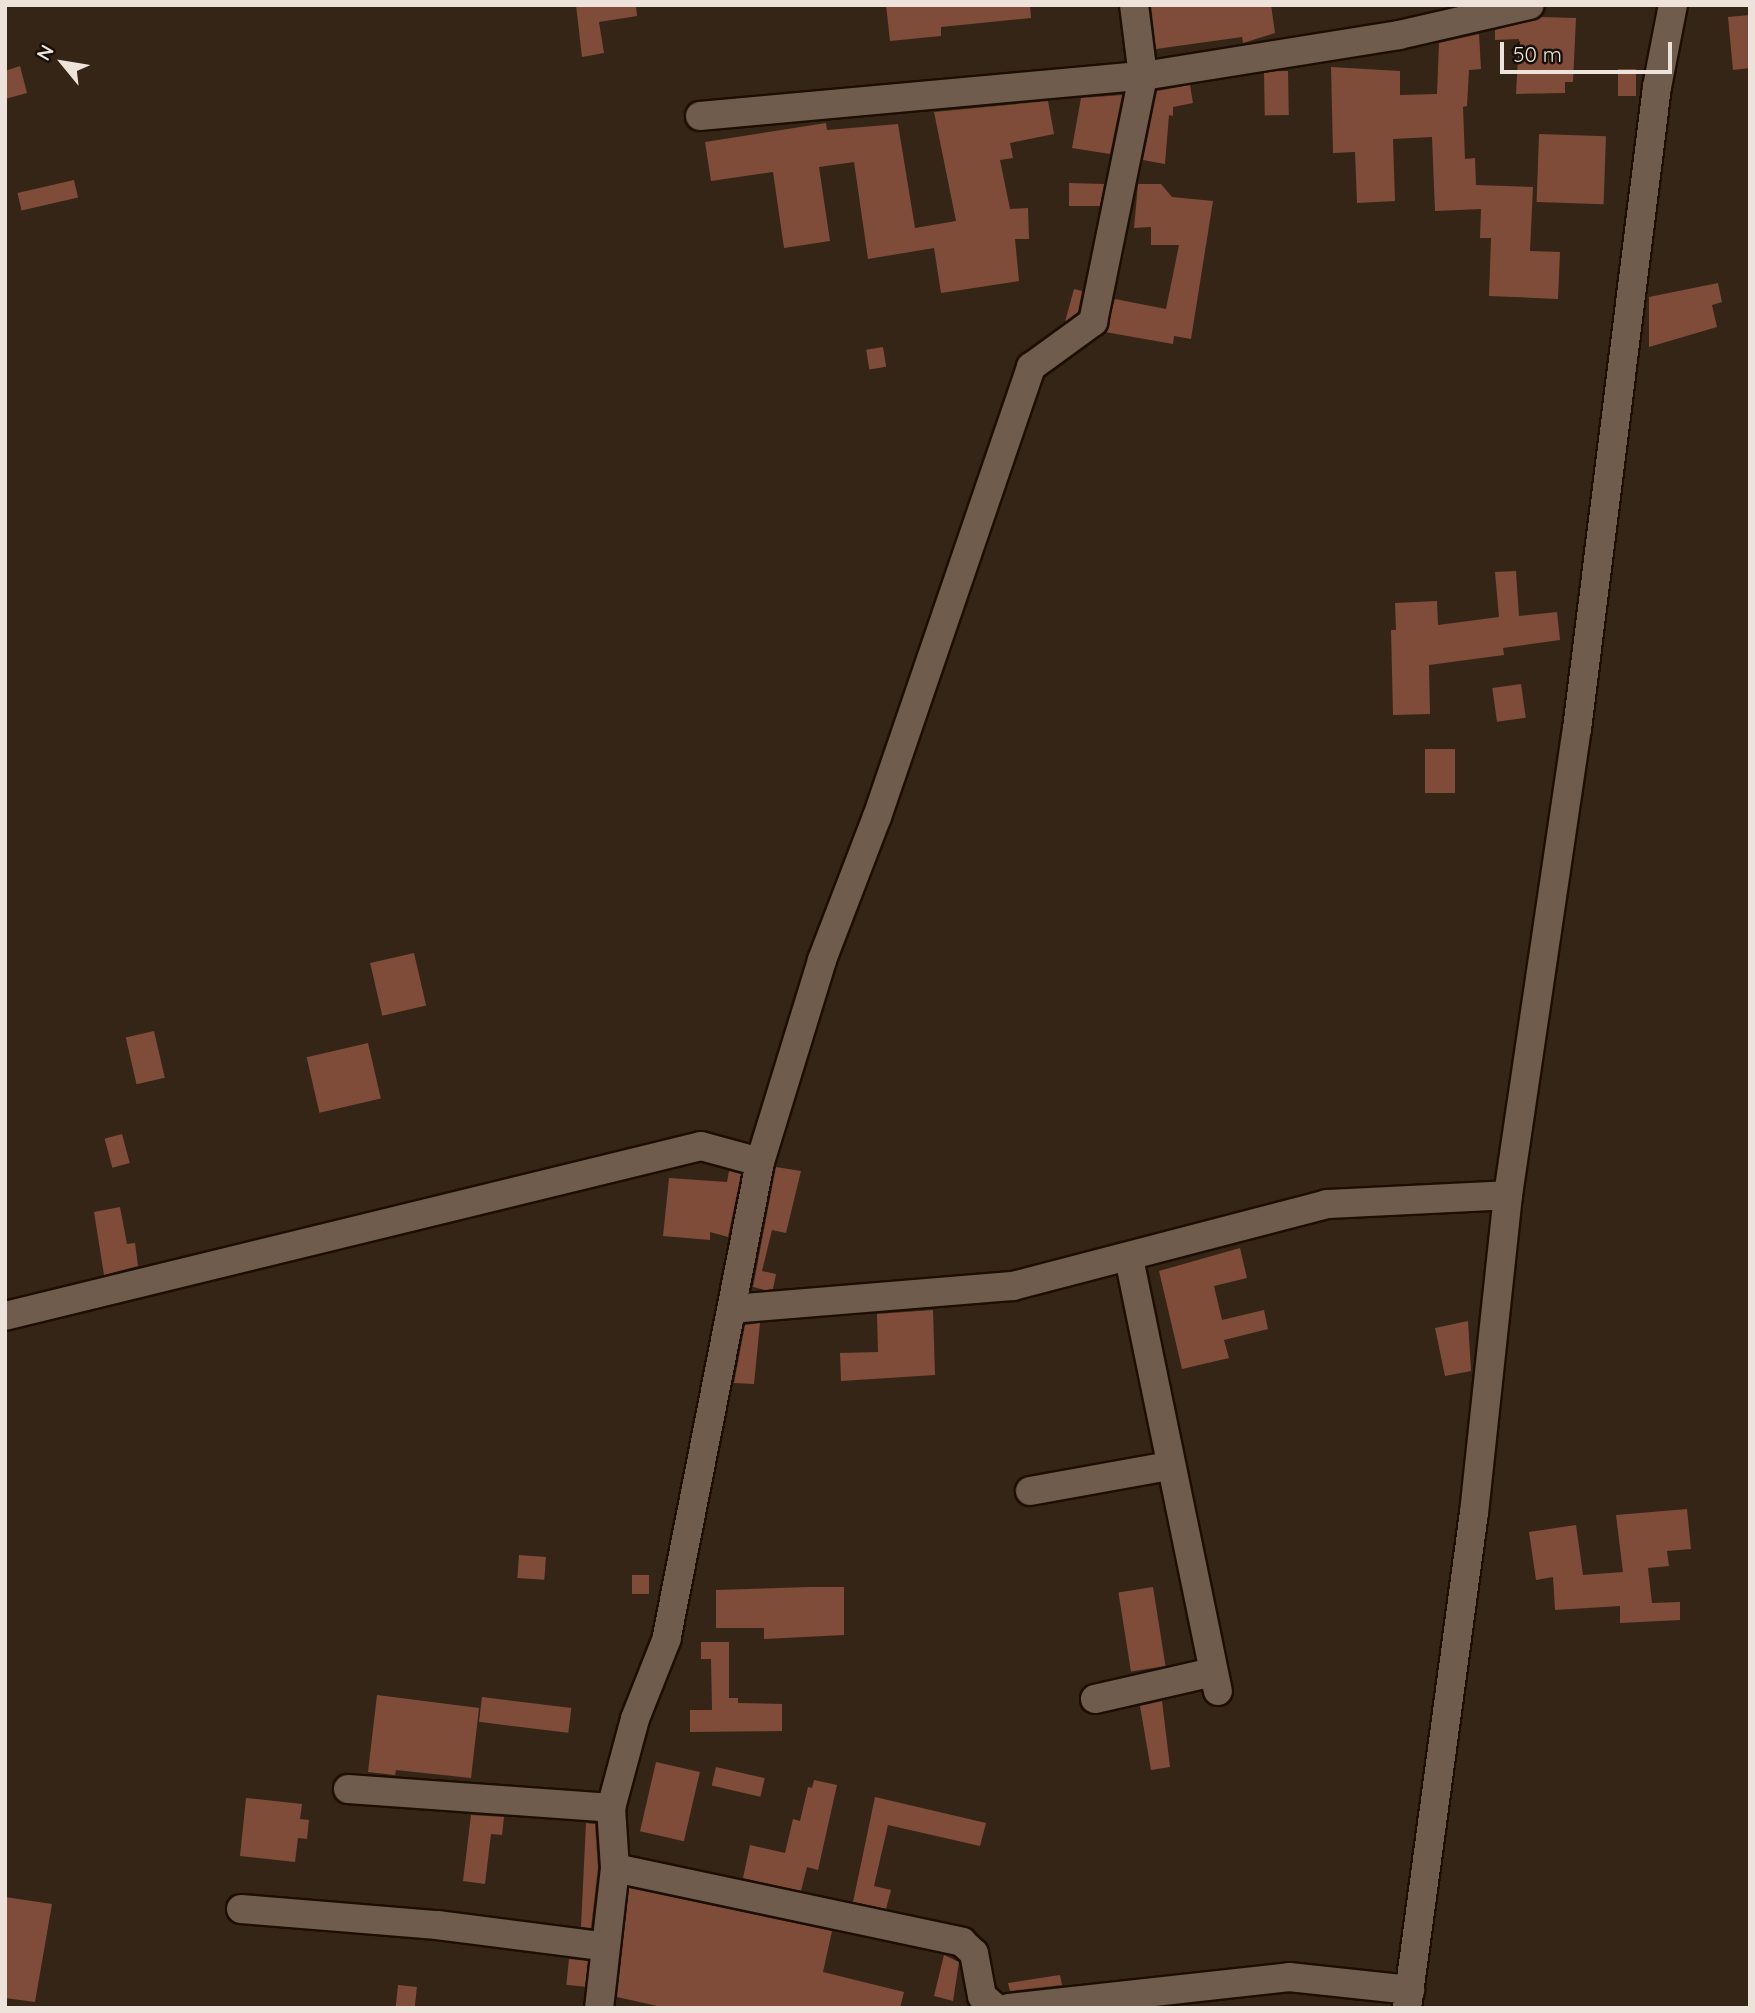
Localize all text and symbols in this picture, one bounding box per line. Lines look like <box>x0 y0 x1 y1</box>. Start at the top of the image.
north arrow <box>28 28 98 98</box>
scale bar <box>1503 28 1674 72</box>
text: N <box>31 40 59 65</box>
text: 50 m <box>1513 41 1562 67</box>

